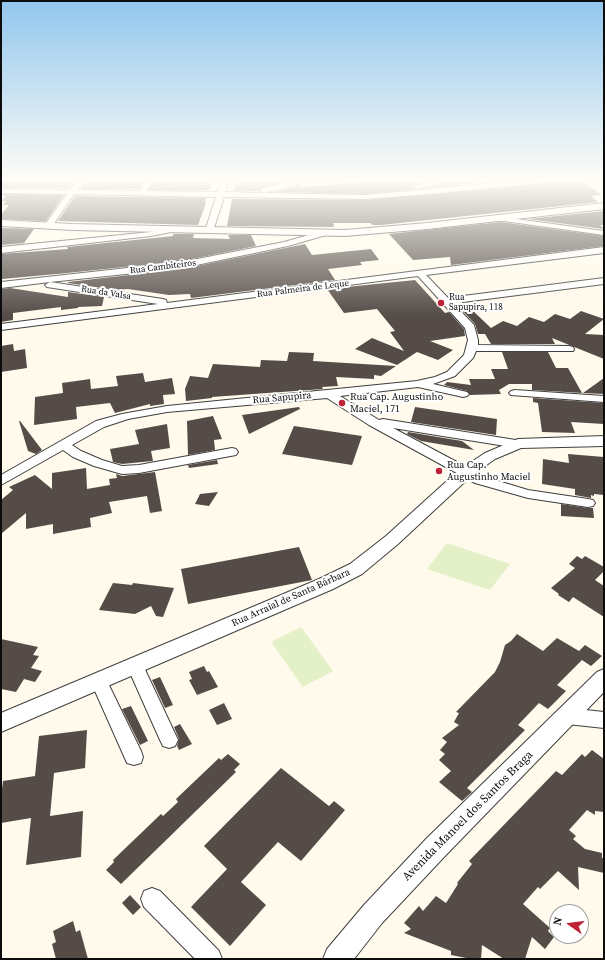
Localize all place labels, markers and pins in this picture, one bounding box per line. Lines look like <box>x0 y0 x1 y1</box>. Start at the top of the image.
place label: Rua Sapupira, 118 <box>449 293 503 314</box>
marker: Rua Sapupira, 118 <box>436 298 446 308</box>
place label: Rua Cap. Augustinho Maciel, 171 <box>350 391 443 414</box>
marker: Rua Cap. Augustinho Maciel, 171 <box>337 398 347 408</box>
place label: Rua Cap. Augustinho Maciel <box>447 459 530 482</box>
marker: Rua Cap. Augustinho Maciel <box>434 466 444 476</box>

